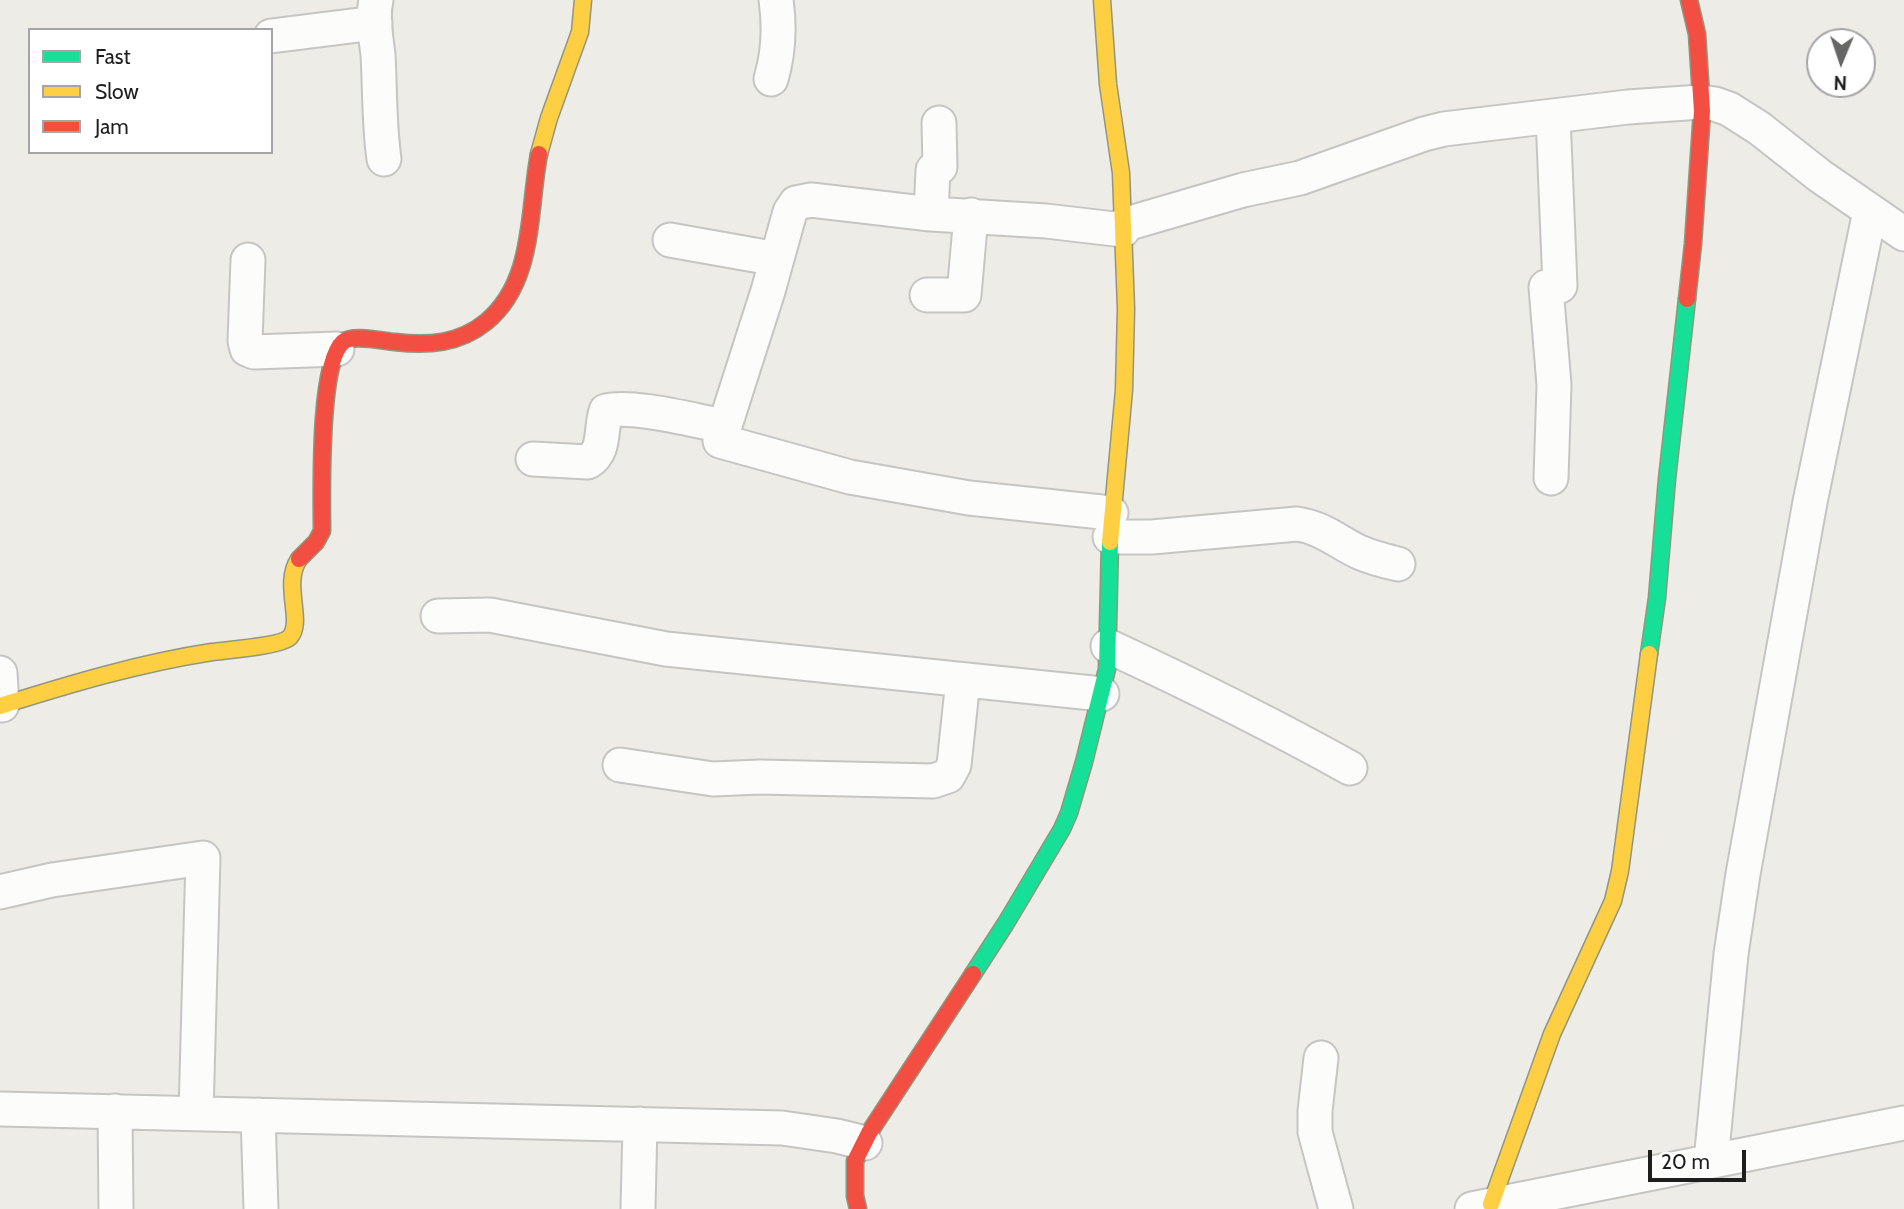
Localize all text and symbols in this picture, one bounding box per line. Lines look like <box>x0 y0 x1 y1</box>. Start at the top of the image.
legend <box>28 28 273 154</box>
north arrow <box>1806 28 1876 98</box>
text: Fast <box>95 44 131 69</box>
text: N <box>1833 71 1847 94</box>
text: Slow <box>95 79 139 104</box>
text: Jam <box>95 114 129 139</box>
scale bar <box>1652 1136 1750 1180</box>
text: 20 m <box>1661 1149 1710 1174</box>

